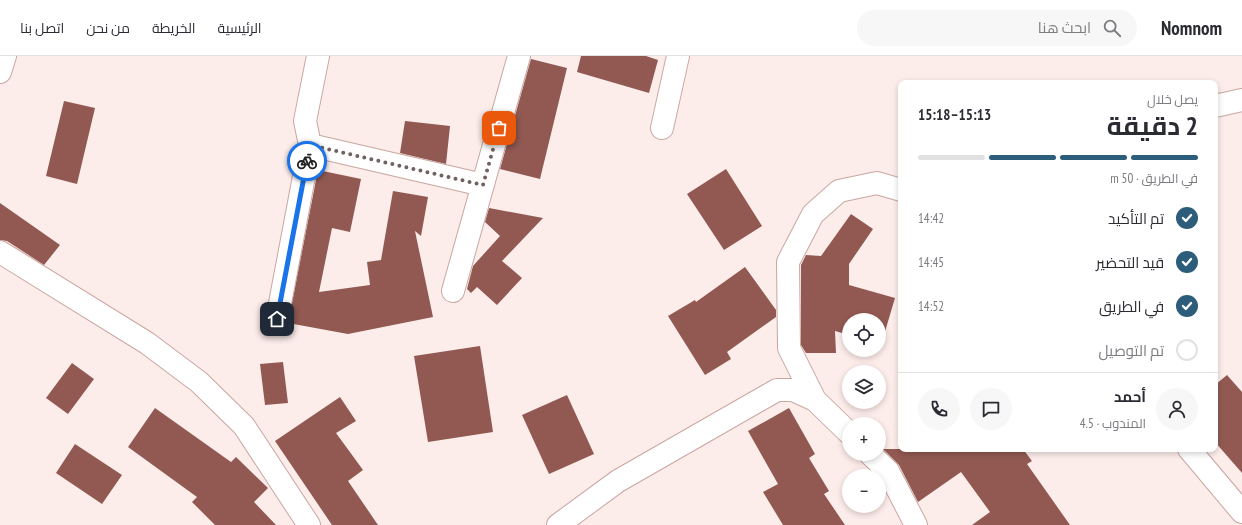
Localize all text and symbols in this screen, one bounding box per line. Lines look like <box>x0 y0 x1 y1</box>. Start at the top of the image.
search box <box>857 10 1137 46</box>
text: Nomnom <box>1161 16 1222 40</box>
icon: search <box>1101 17 1123 39</box>
text: ابحث هنا <box>1038 18 1091 37</box>
text: اتصل بنا <box>20 19 64 37</box>
text: من نحن <box>86 19 130 37</box>
text: الخريطة <box>152 19 196 37</box>
text: الرئيسية <box>218 19 262 37</box>
text: يصل خلال <box>1147 91 1198 108</box>
text: 15:13–15:18 <box>918 105 991 124</box>
text: 2 دقيقة <box>1107 109 1198 142</box>
pin <box>482 111 516 145</box>
icon: bag <box>488 117 510 139</box>
courier <box>287 141 327 181</box>
icon: bike <box>296 150 318 172</box>
text: في الطريق · 50 m <box>1110 170 1198 187</box>
icon: check <box>1176 207 1198 229</box>
text: تم التأكيد <box>1108 209 1164 228</box>
text: 14:42 <box>918 210 944 227</box>
icon: check <box>1176 251 1198 273</box>
text: قيد التحضير <box>1096 253 1164 272</box>
text: 14:45 <box>918 254 944 271</box>
icon: check <box>1176 295 1198 317</box>
text: في الطريق <box>1099 297 1164 316</box>
text: 14:52 <box>918 298 944 315</box>
pin <box>260 302 294 336</box>
icon: home <box>266 308 288 330</box>
map controls <box>842 313 886 513</box>
button: locate <box>842 313 886 357</box>
text: تم التوصيل <box>1098 341 1164 360</box>
button: layers <box>842 365 886 409</box>
text: أحمد <box>1114 387 1146 406</box>
button: phone <box>918 388 960 430</box>
button: chat <box>970 388 1012 430</box>
button: person <box>1156 388 1198 430</box>
text: المندوب · 4.5 <box>1080 415 1146 432</box>
button: + <box>842 417 886 461</box>
button: − <box>842 469 886 513</box>

